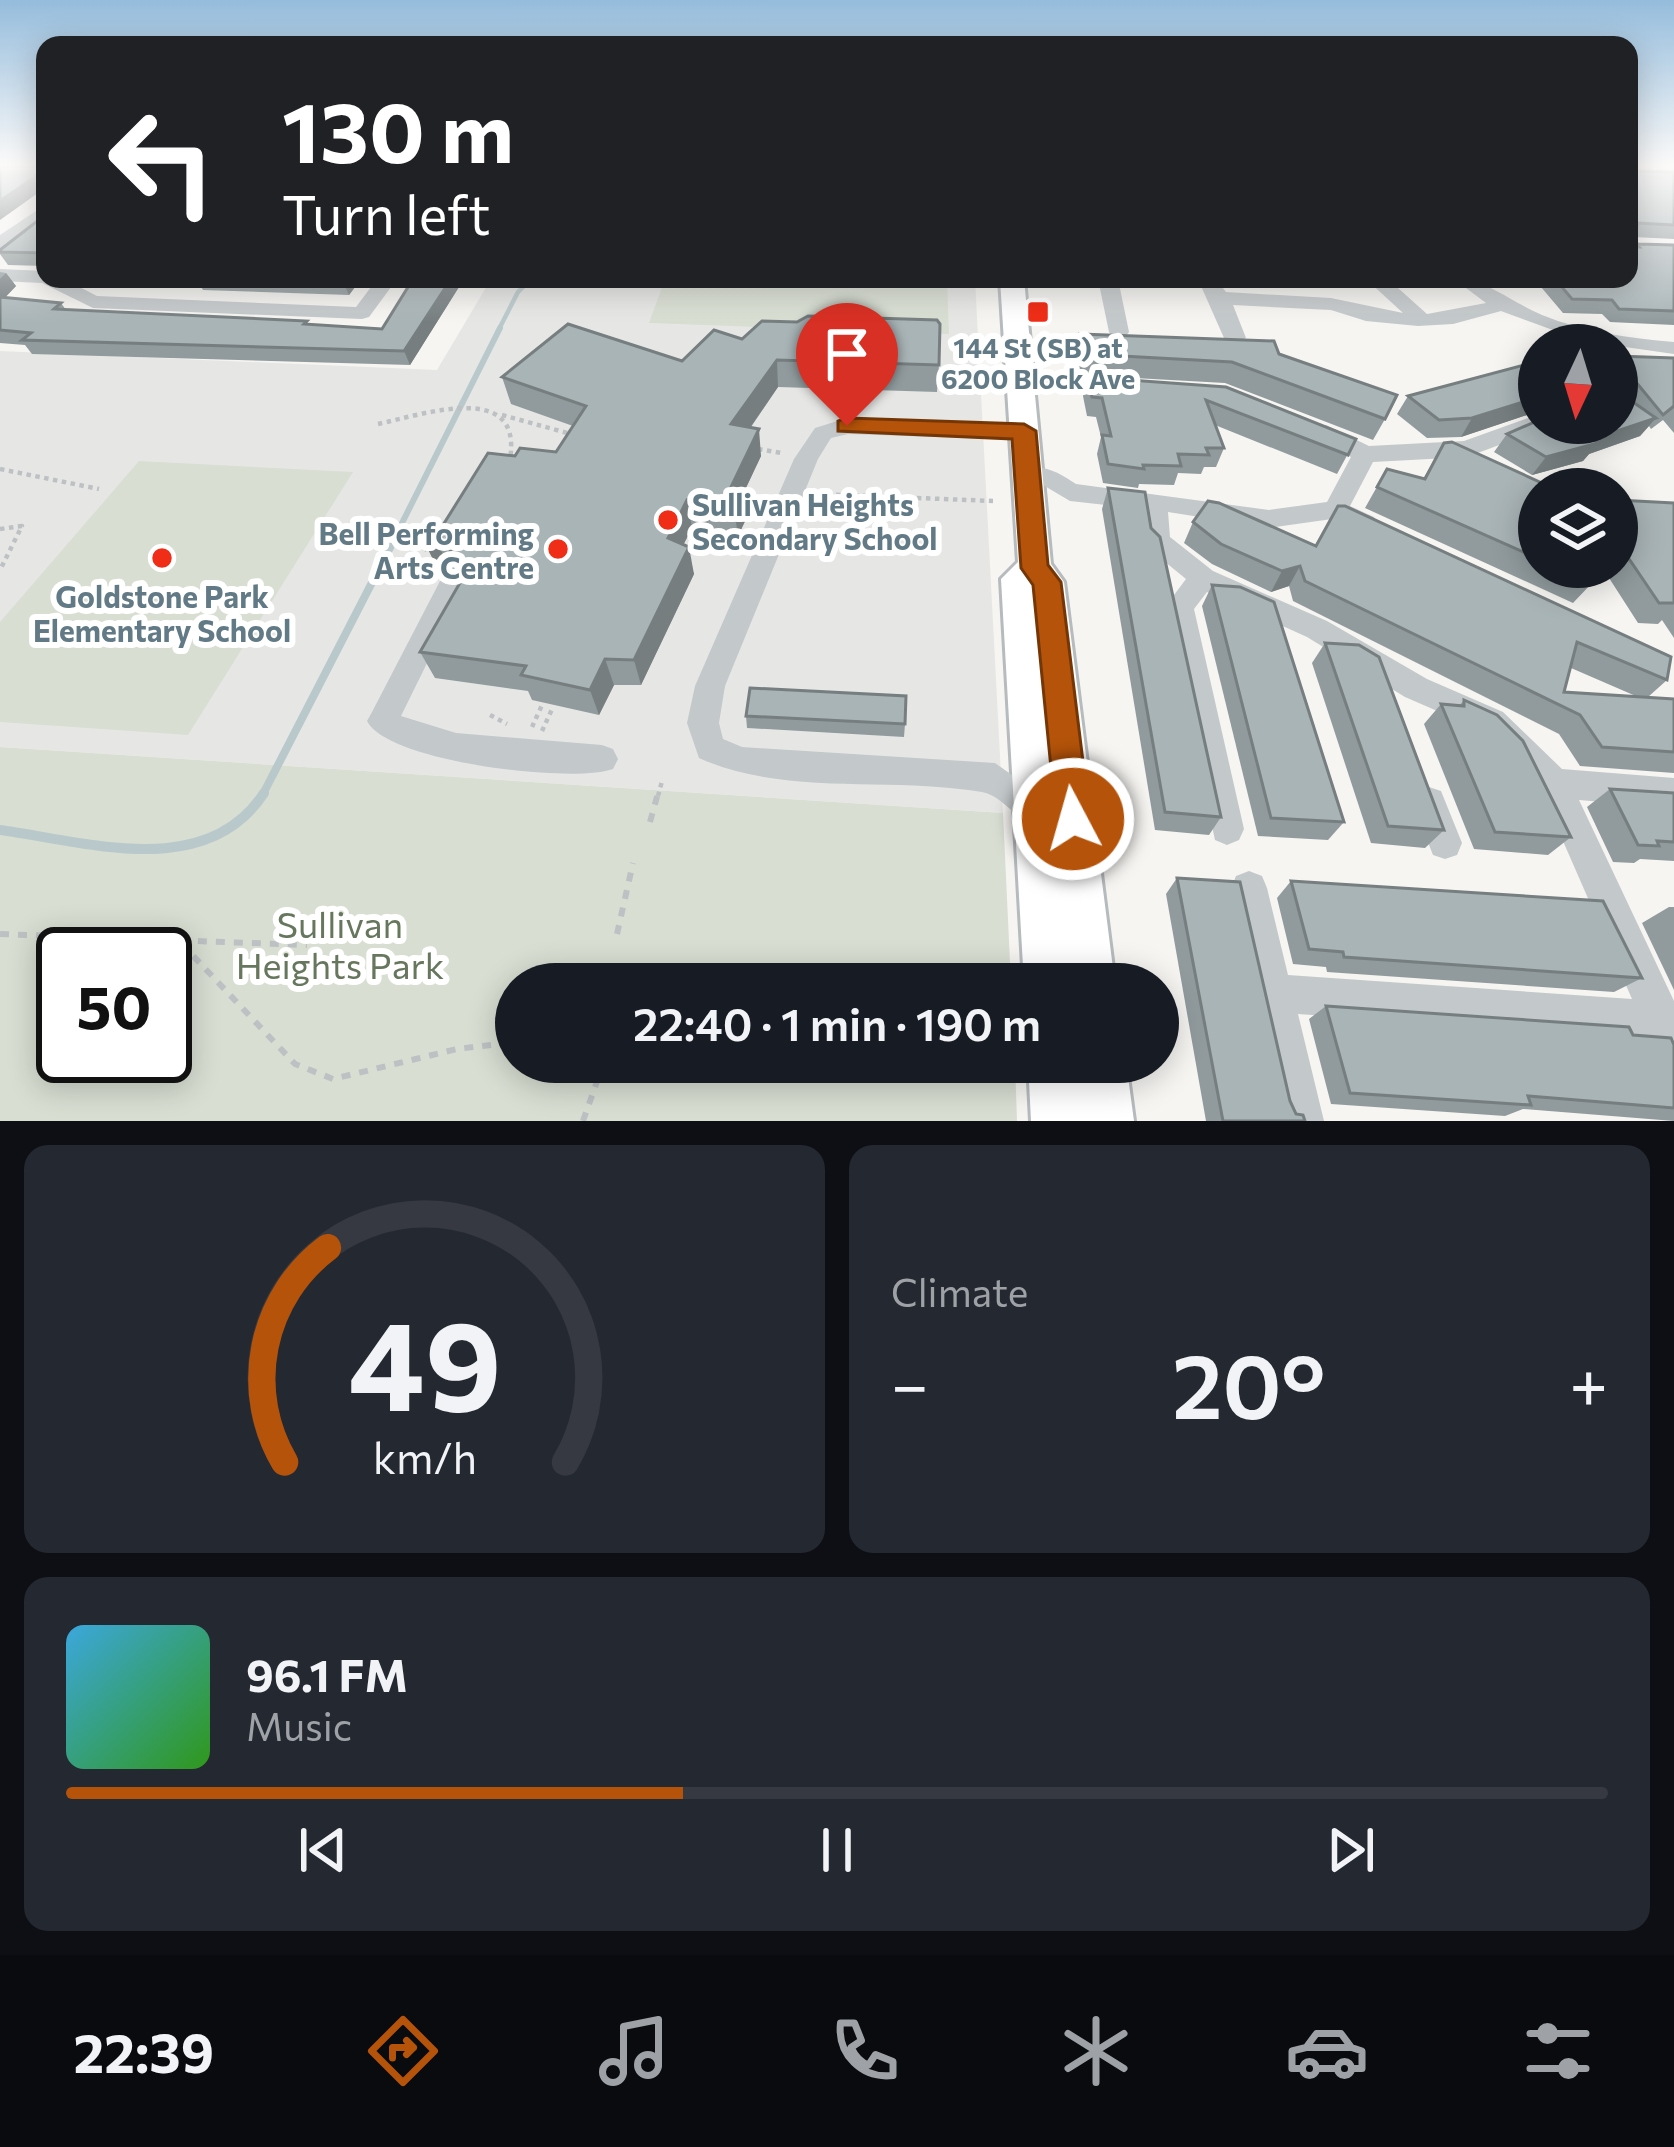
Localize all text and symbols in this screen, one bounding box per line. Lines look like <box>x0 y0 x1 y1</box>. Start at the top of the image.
text: 130 m <box>282 78 514 180</box>
icon: left <box>84 84 240 240</box>
text: Turn left <box>282 180 490 246</box>
marker: 144 St (SB) at 6200 Block Ave <box>1025 299 1051 325</box>
pin <box>796 303 898 426</box>
icon: arrive <box>814 321 880 387</box>
north arrow <box>1518 324 1638 444</box>
map controls <box>1518 324 1638 588</box>
place label: 144 St (SB) at 6200 Block Ave <box>941 331 1135 395</box>
button: layers <box>1518 468 1638 588</box>
place label: Sullivan Heights Secondary School <box>692 485 938 556</box>
marker: Sullivan Heights Secondary School <box>655 507 681 533</box>
place label: Bell Performing Arts Centre <box>319 514 534 585</box>
marker: Bell Performing Arts Centre <box>545 536 571 562</box>
marker: Goldstone Park Elementary School <box>149 545 175 571</box>
place label: Goldstone Park Elementary School <box>33 577 291 648</box>
position arrow <box>1010 756 1136 882</box>
park label: Sullivan Heights Park <box>236 901 444 986</box>
speed limit sign: 50 <box>36 927 192 1083</box>
text: 22:40 · 1 min · 190 m <box>633 995 1041 1050</box>
text: Climate <box>891 1267 1028 1315</box>
text: 49 <box>348 1284 501 1437</box>
text: 20° <box>1172 1327 1326 1438</box>
text: − <box>891 1342 929 1423</box>
text: + <box>1569 1342 1608 1423</box>
text: km/h <box>372 1430 477 1483</box>
text: 96.1 FM <box>246 1646 408 1701</box>
text: Music <box>246 1701 352 1749</box>
icon: previous <box>290 1817 356 1883</box>
icon: pause <box>804 1817 870 1883</box>
icon: next <box>1318 1817 1384 1883</box>
icon: directions <box>361 2009 445 2093</box>
icon: music <box>592 2009 676 2093</box>
icon: phone <box>823 2009 907 2093</box>
icon: climate <box>1054 2009 1138 2093</box>
icon: car <box>1285 2009 1369 2093</box>
icon: filters <box>1516 2009 1600 2093</box>
text: 22:39 <box>74 2018 214 2084</box>

